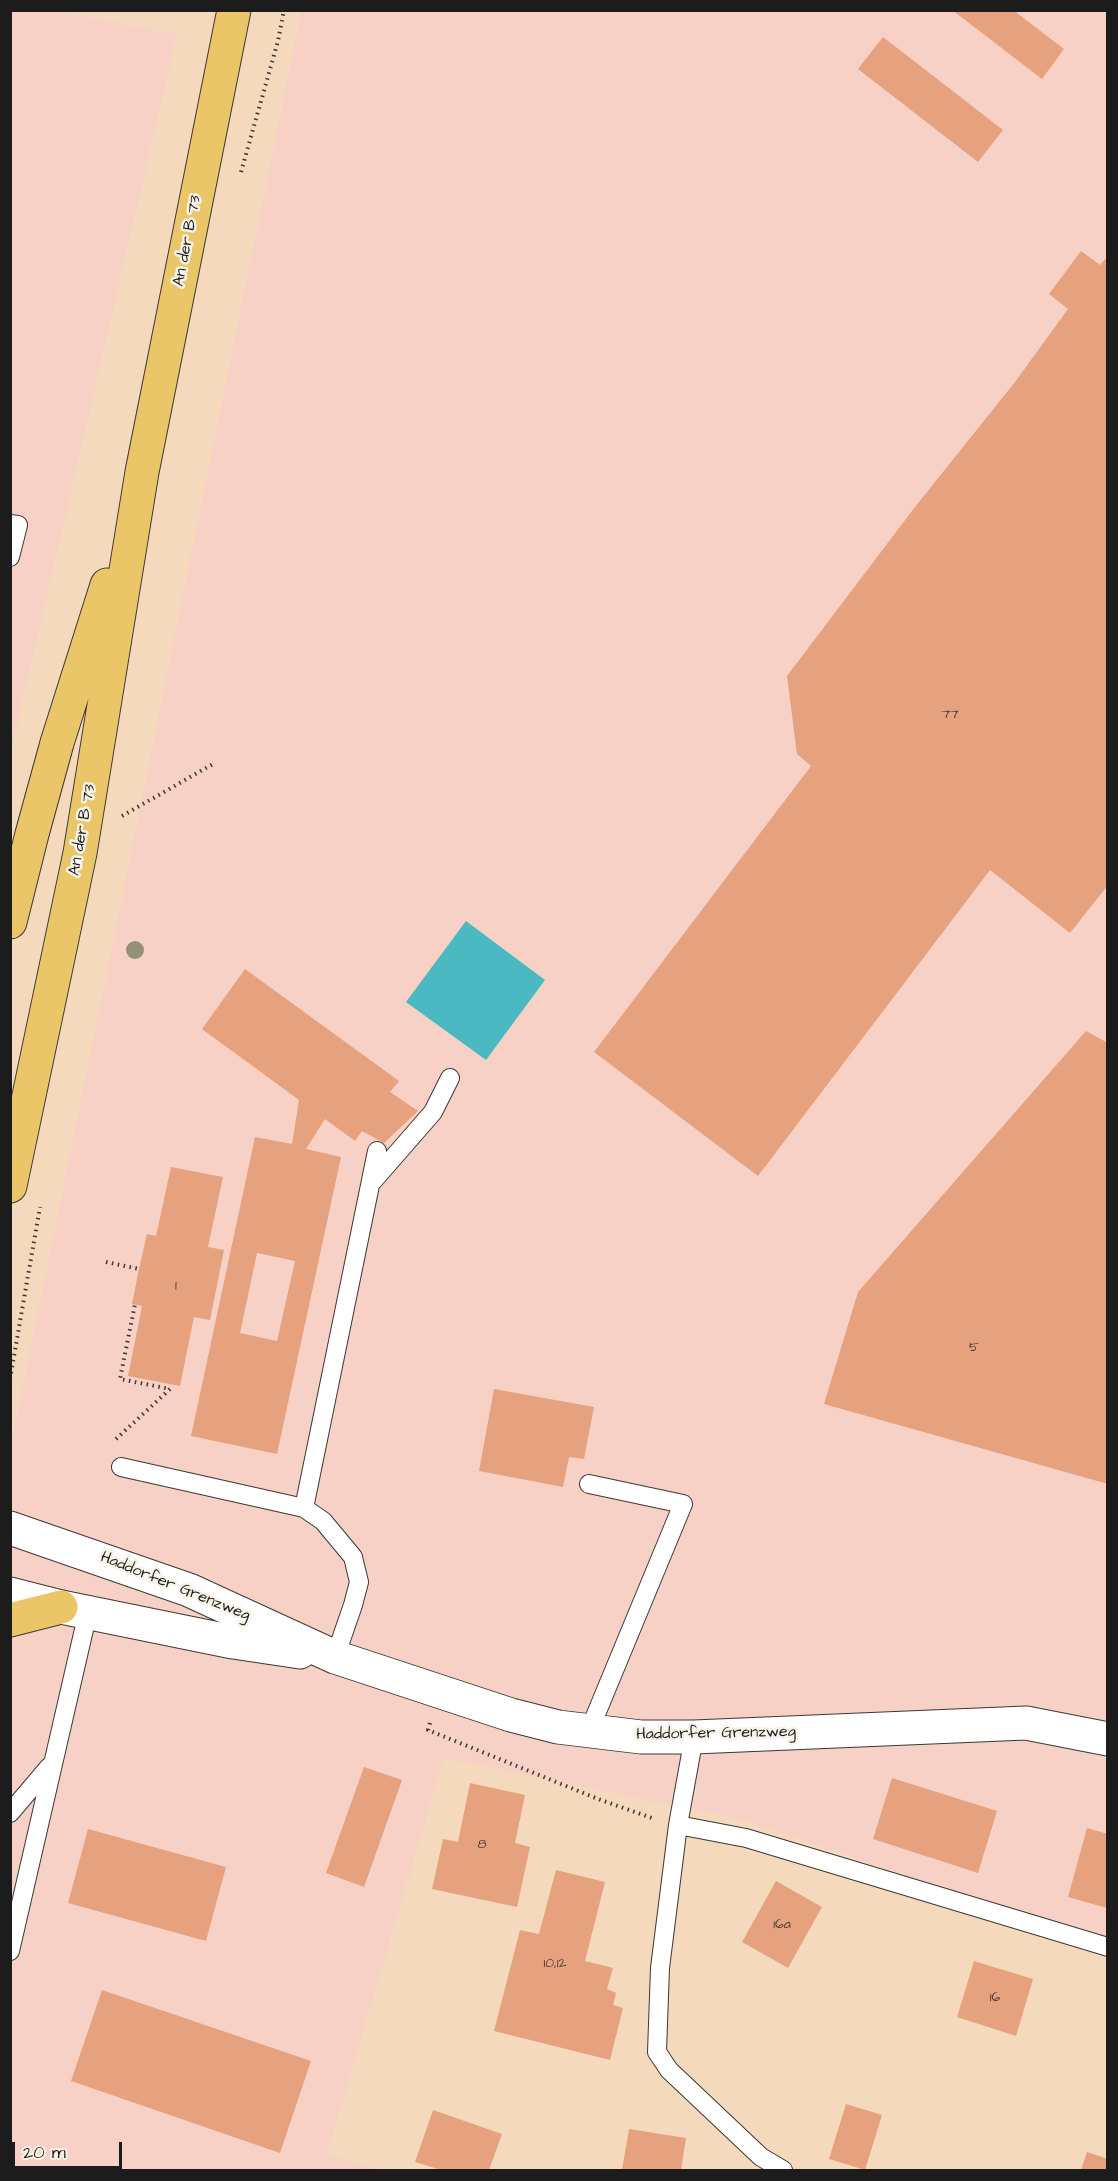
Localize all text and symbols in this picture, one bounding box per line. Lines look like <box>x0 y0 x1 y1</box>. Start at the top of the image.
street label: An der B 73 <box>170 194 206 288</box>
house number: 77 <box>941 707 959 723</box>
street label: An der B 73 <box>66 783 100 877</box>
house number: 1 <box>175 1278 177 1294</box>
house number: 5 <box>969 1340 979 1356</box>
street label: Haddorfer Grenzweg <box>97 1548 253 1626</box>
street label: Haddorfer Grenzweg <box>636 1723 796 1745</box>
house number: 8 <box>477 1837 487 1853</box>
house number: 16a <box>773 1917 791 1933</box>
house number: 10,12 <box>544 1956 566 1972</box>
house number: 16 <box>990 1990 1000 2006</box>
scale bar <box>15 2130 124 2168</box>
text: 20 m <box>23 2140 66 2165</box>

